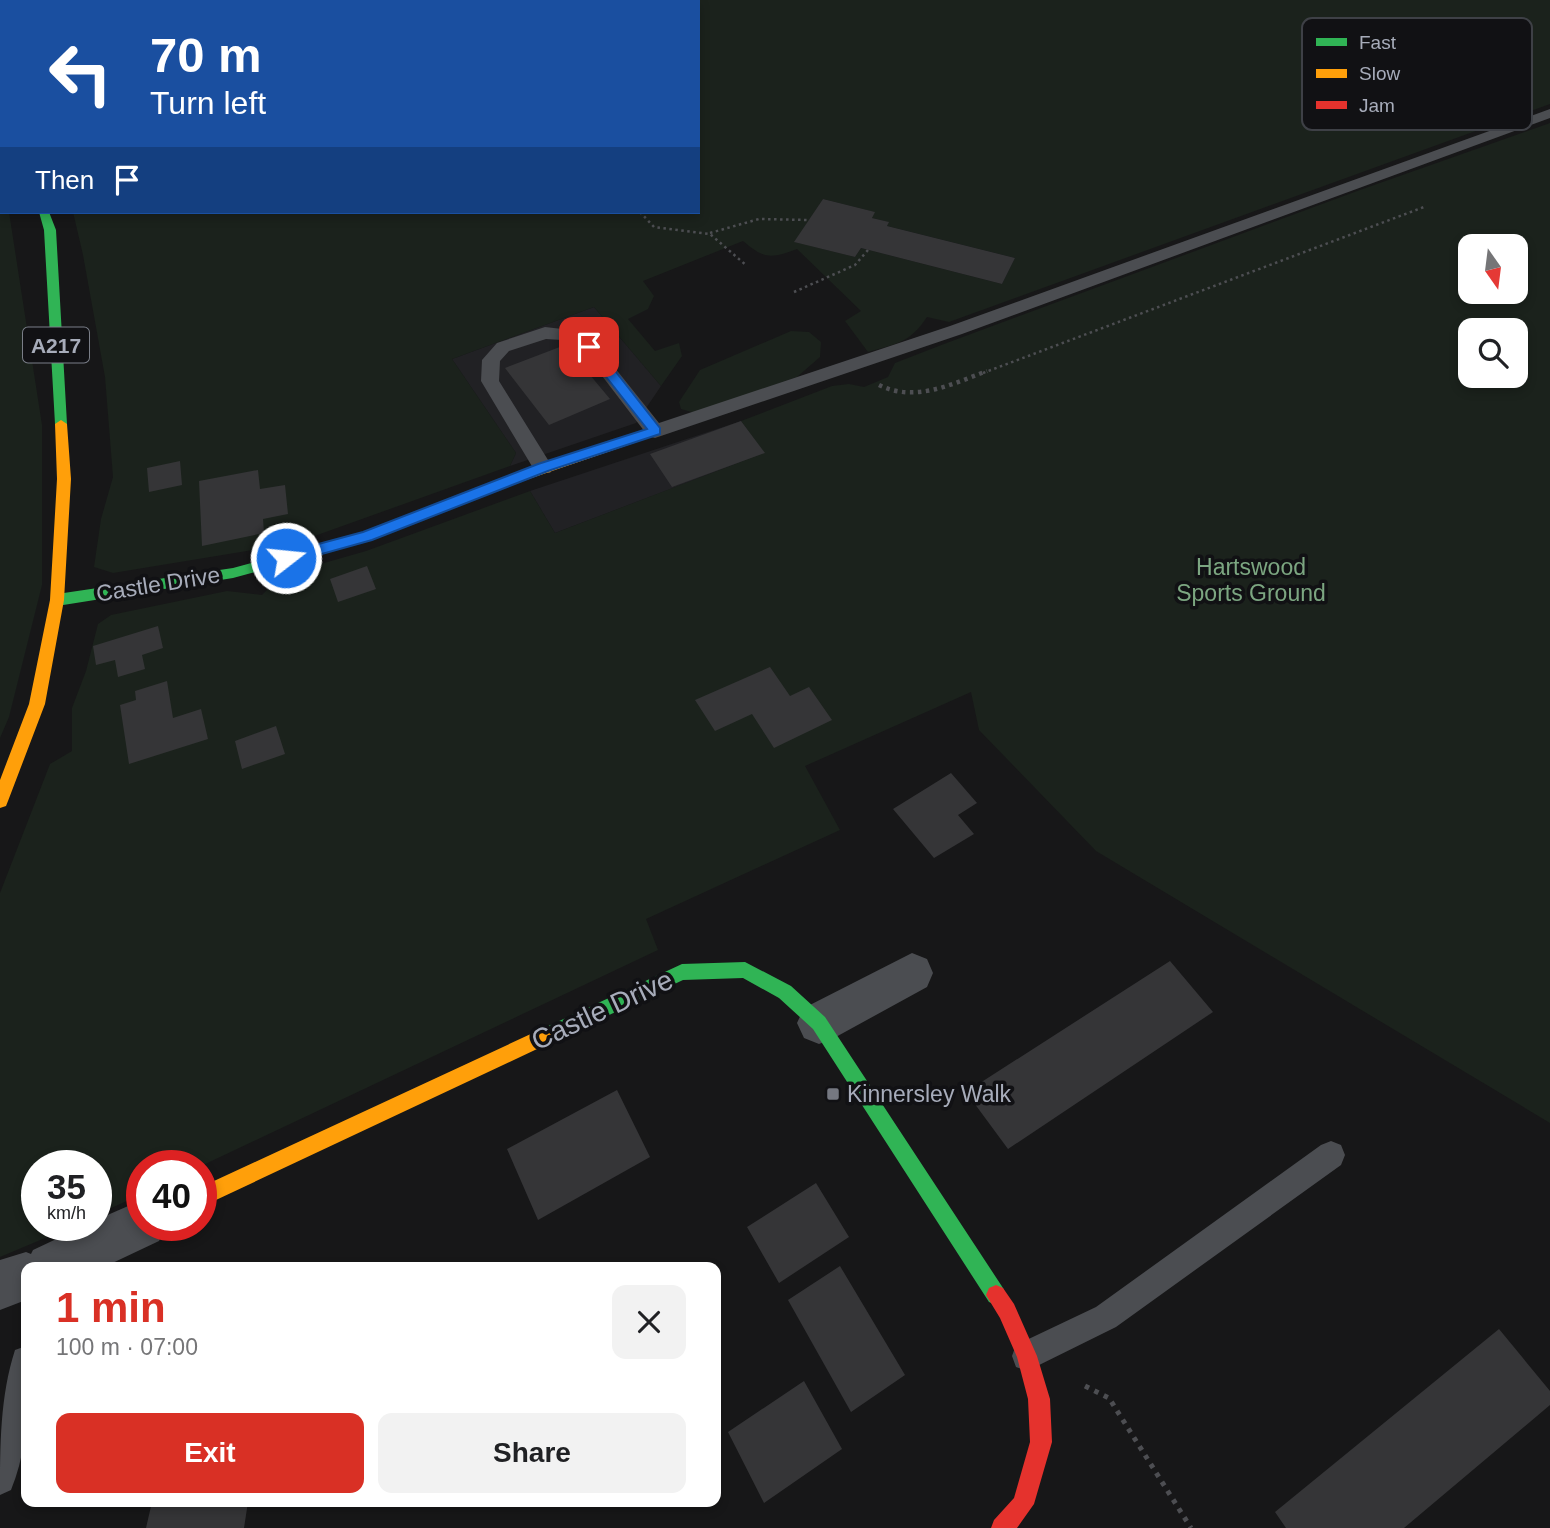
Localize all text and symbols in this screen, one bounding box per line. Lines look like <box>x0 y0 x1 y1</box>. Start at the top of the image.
legend <box>1302 18 1532 130</box>
icon: left <box>35 28 126 119</box>
text: 70 m <box>150 28 262 82</box>
text: Fast <box>1359 32 1397 53</box>
text: Slow <box>1359 63 1400 84</box>
text: Turn left <box>150 85 266 121</box>
text: Jam <box>1359 95 1395 116</box>
icon: arrive <box>108 161 146 199</box>
text: Then <box>35 165 94 195</box>
north arrow <box>1458 234 1528 304</box>
map controls <box>1458 234 1528 388</box>
pin <box>559 317 619 377</box>
button: search <box>1458 318 1528 388</box>
road number: A217 <box>23 328 89 362</box>
icon: arrive <box>570 328 608 366</box>
position arrow <box>249 521 323 595</box>
park label: Hartswood Sports Ground <box>1176 554 1326 606</box>
street label: Castle Drive <box>94 561 222 607</box>
street label: Castle Drive <box>526 964 678 1056</box>
place label: Kinnersley Walk <box>847 1081 1012 1107</box>
marker: Kinnersley Walk <box>825 1086 841 1102</box>
speed limit sign: 40 <box>126 1150 217 1241</box>
text: 35 <box>47 1167 86 1206</box>
text: km/h <box>47 1203 86 1223</box>
text: 1 min <box>56 1284 166 1331</box>
button: close <box>612 1285 686 1359</box>
text: 100 m · 07:00 <box>56 1334 198 1360</box>
button: Exit <box>56 1413 364 1493</box>
button: Share <box>378 1413 686 1493</box>

